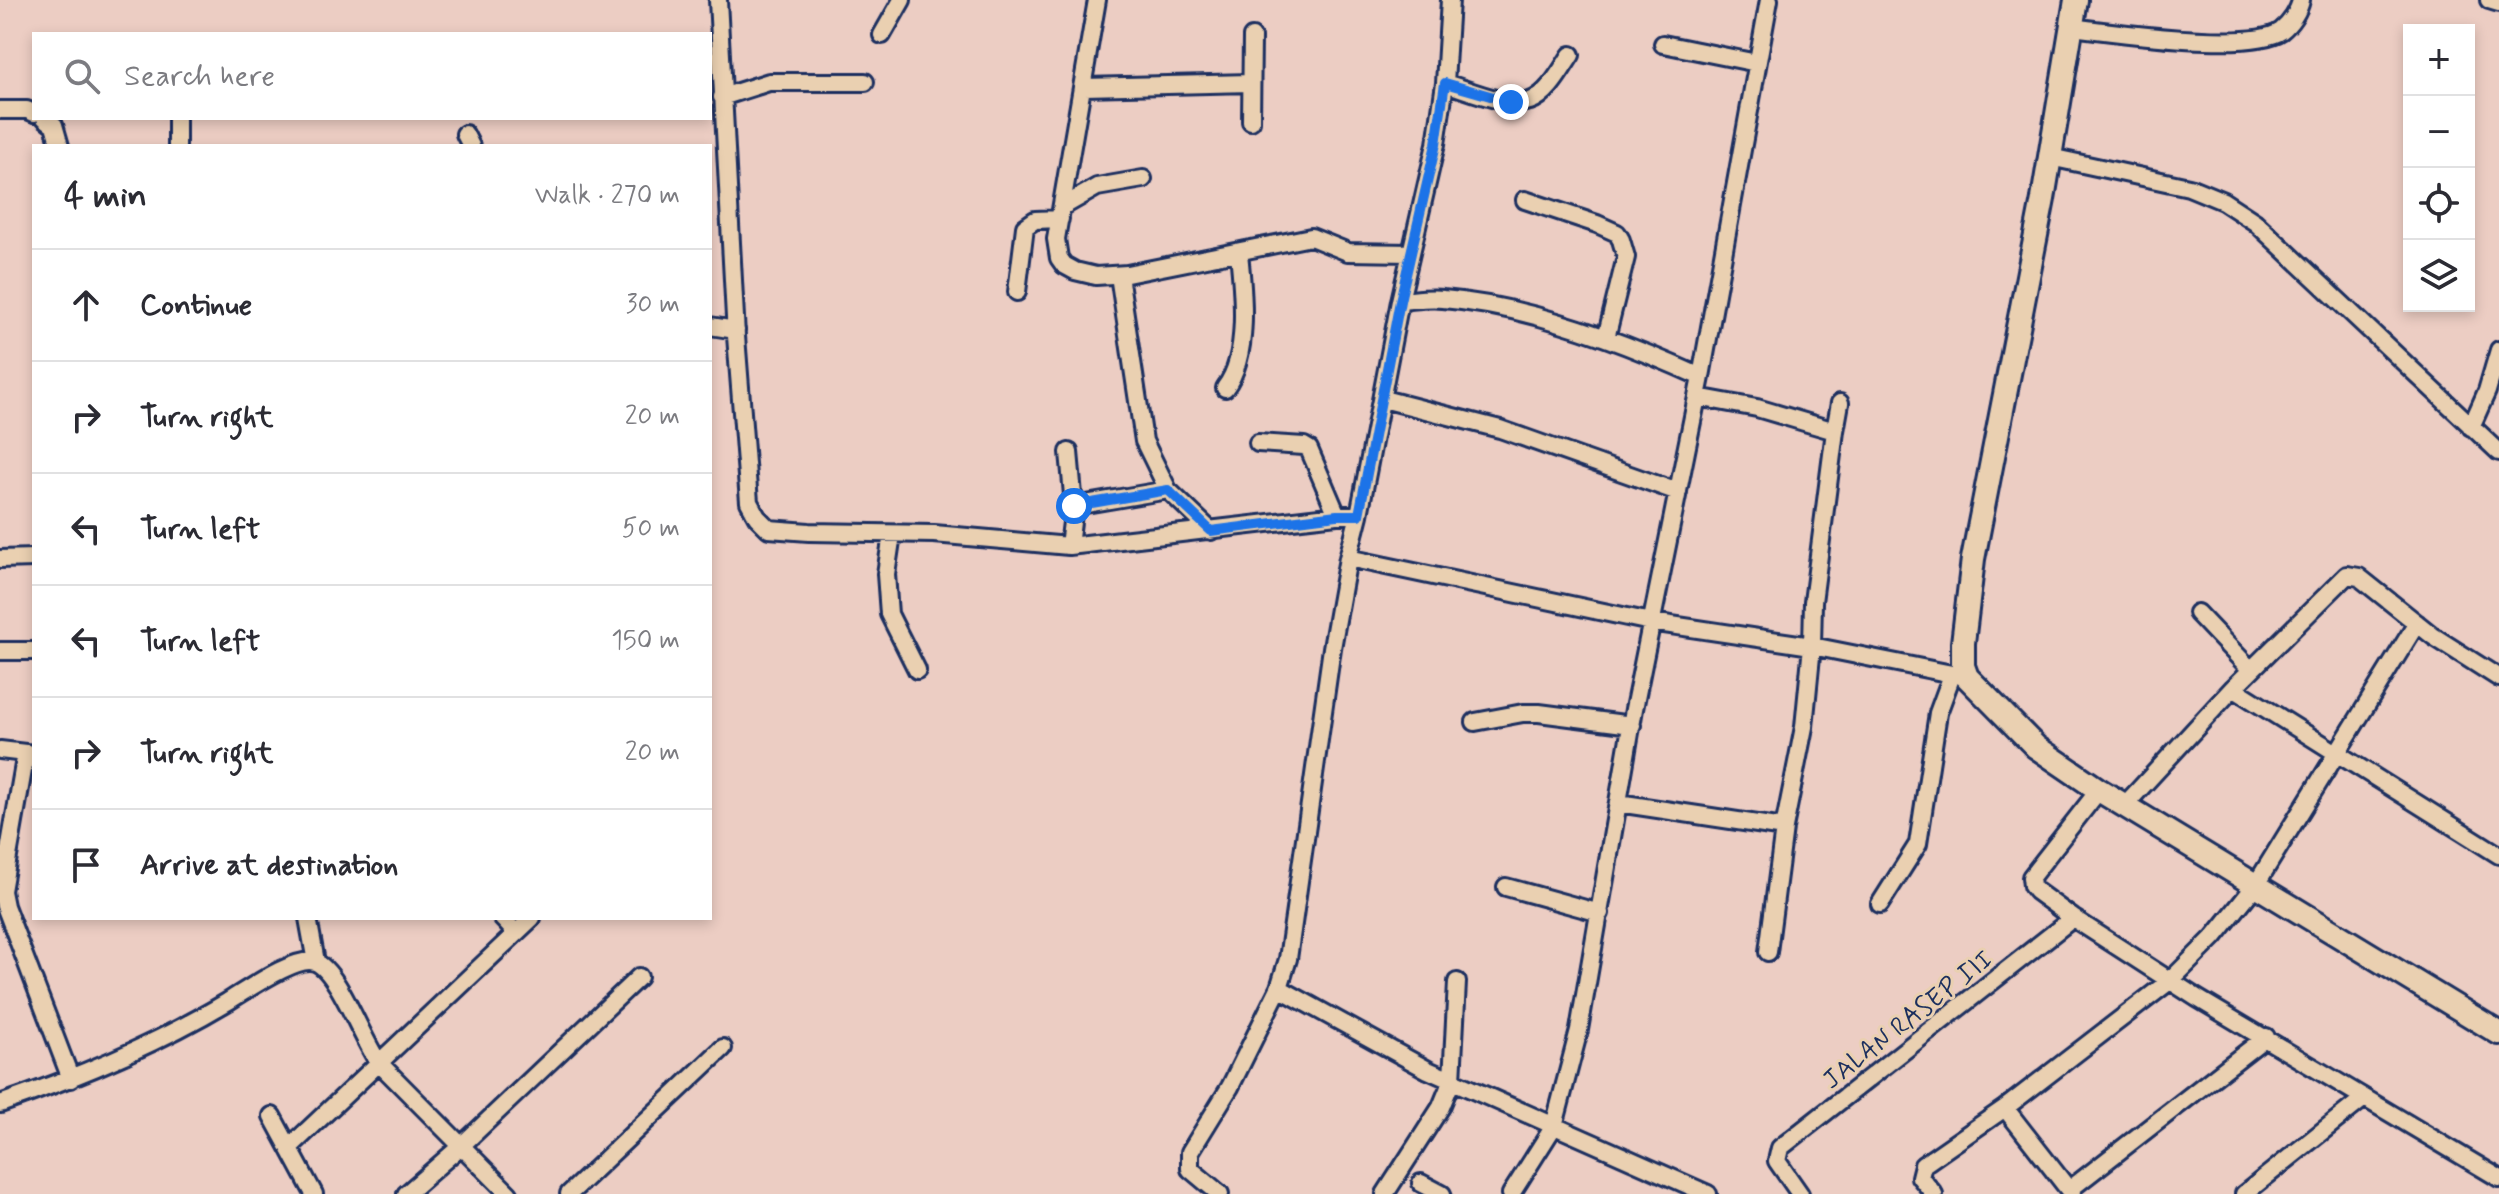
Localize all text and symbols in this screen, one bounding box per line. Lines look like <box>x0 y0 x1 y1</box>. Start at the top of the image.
map controls <box>2403 24 2475 312</box>
button: + <box>2403 24 2475 96</box>
search box <box>32 32 712 120</box>
icon: search <box>60 54 104 98</box>
text: Search here <box>124 57 275 96</box>
route end <box>1493 84 1529 120</box>
button: − <box>2403 96 2475 168</box>
button: locate <box>2403 168 2475 240</box>
text: 4 min <box>64 174 147 219</box>
text: Walk · 270 m <box>535 179 680 213</box>
button: layers <box>2403 240 2475 312</box>
icon: ahead <box>64 283 108 327</box>
text: Continue <box>140 286 252 325</box>
text: 30 m <box>626 288 680 322</box>
icon: right <box>64 395 108 439</box>
text: Turn right <box>140 398 273 437</box>
text: 20 m <box>625 400 680 434</box>
route start <box>1056 488 1092 524</box>
icon: left <box>64 507 108 551</box>
text: Turn left <box>140 510 260 549</box>
text: 50 m <box>622 512 680 546</box>
icon: left <box>64 619 108 663</box>
text: Turn left <box>140 622 260 661</box>
text: 150 m <box>611 624 680 658</box>
icon: right <box>64 731 108 775</box>
text: Turn right <box>140 734 273 773</box>
text: 20 m <box>625 736 680 770</box>
icon: arrive <box>64 843 108 887</box>
text: Arrive at destination <box>140 846 398 885</box>
street label: JALAN RASEP III <box>1816 943 2000 1098</box>

